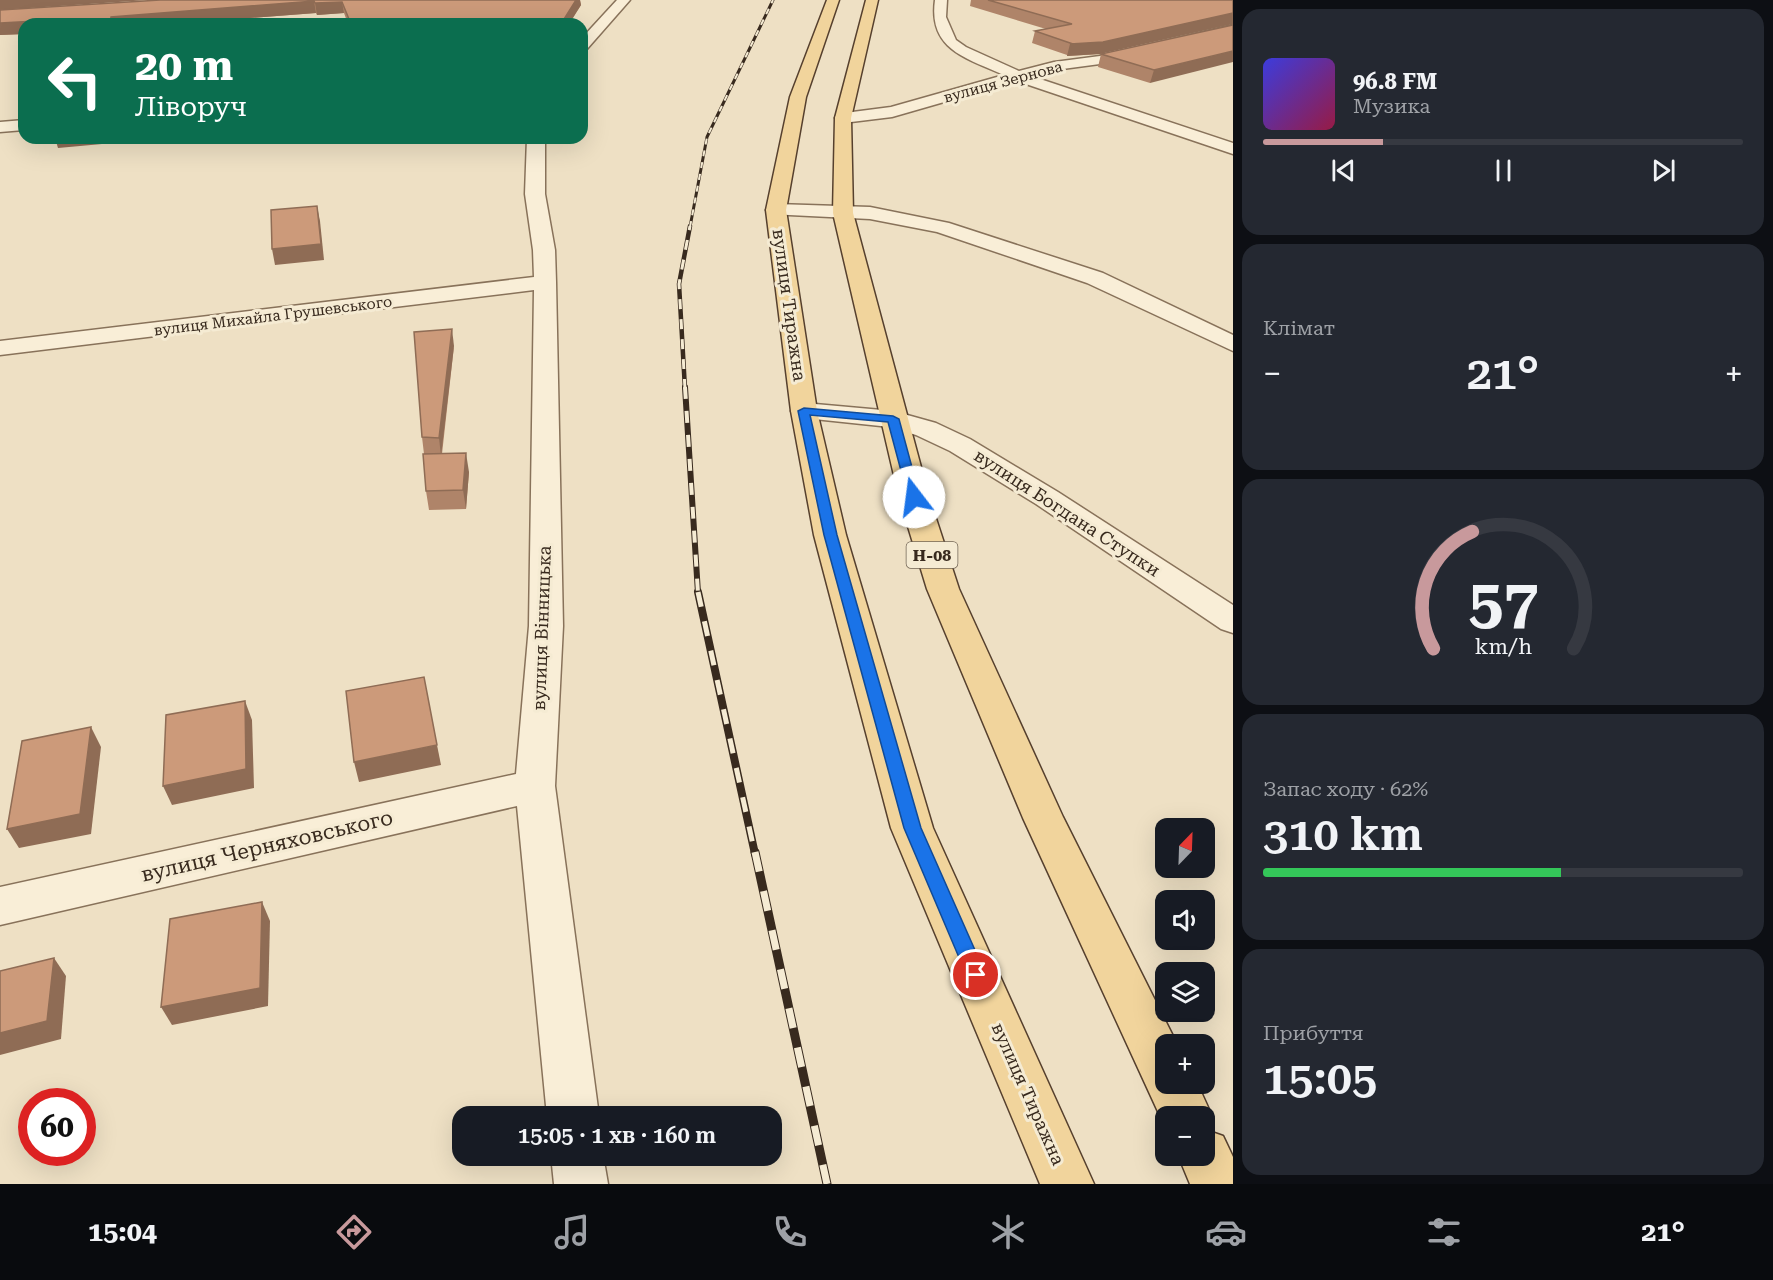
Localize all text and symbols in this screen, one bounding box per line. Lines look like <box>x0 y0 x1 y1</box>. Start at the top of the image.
text: 20 m <box>135 41 233 90</box>
icon: left <box>36 42 114 120</box>
street label: вулиця Зернова <box>942 57 1064 107</box>
text: 96.8 FM <box>1353 69 1437 94</box>
text: Ліворуч <box>135 91 247 123</box>
text: Музика <box>1353 94 1430 118</box>
icon: previous <box>1327 154 1360 187</box>
icon: pause <box>1487 154 1520 187</box>
icon: next <box>1647 154 1680 187</box>
street label: вулиця Тиражна <box>768 227 811 383</box>
street label: вулиця Михайла Грушевського <box>153 292 393 340</box>
text: Клімат <box>1263 316 1335 340</box>
text: 21° <box>1467 347 1539 400</box>
text: − <box>1263 354 1281 393</box>
text: + <box>1725 354 1743 393</box>
street label: вулиця Богдана Ступки <box>970 445 1164 581</box>
position arrow <box>882 465 946 529</box>
road number: Н-08 <box>906 542 958 568</box>
street label: вулиця Вінницька <box>528 545 555 711</box>
text: 57 <box>1468 565 1538 638</box>
text: km/h <box>1474 634 1532 659</box>
text: Запас ходу · 62% <box>1263 777 1428 801</box>
street label: вулиця Черняховського <box>139 805 395 887</box>
text: 310 km <box>1263 808 1423 861</box>
north arrow <box>1155 818 1215 878</box>
map controls <box>1155 818 1215 1166</box>
button: sound <box>1155 890 1215 950</box>
pin <box>950 949 1001 1000</box>
icon: arrive <box>959 958 992 991</box>
button: layers <box>1155 962 1215 1022</box>
street label: вулиця Тиражна <box>988 1019 1069 1168</box>
text: Прибуття <box>1263 1021 1364 1045</box>
button: + <box>1155 1034 1215 1094</box>
text: 15:05 <box>1263 1052 1377 1105</box>
speed limit sign: 60 <box>18 1088 96 1166</box>
button: − <box>1155 1106 1215 1166</box>
text: 15:05 · 1 хв · 160 m <box>518 1123 716 1148</box>
icon: directions <box>333 1211 375 1253</box>
icon: music <box>551 1211 593 1253</box>
icon: phone <box>769 1211 811 1253</box>
icon: climate <box>987 1211 1029 1253</box>
icon: car <box>1205 1211 1247 1253</box>
icon: filters <box>1423 1211 1465 1253</box>
text: 15:04 <box>88 1216 157 1248</box>
text: 21° <box>1641 1216 1685 1248</box>

